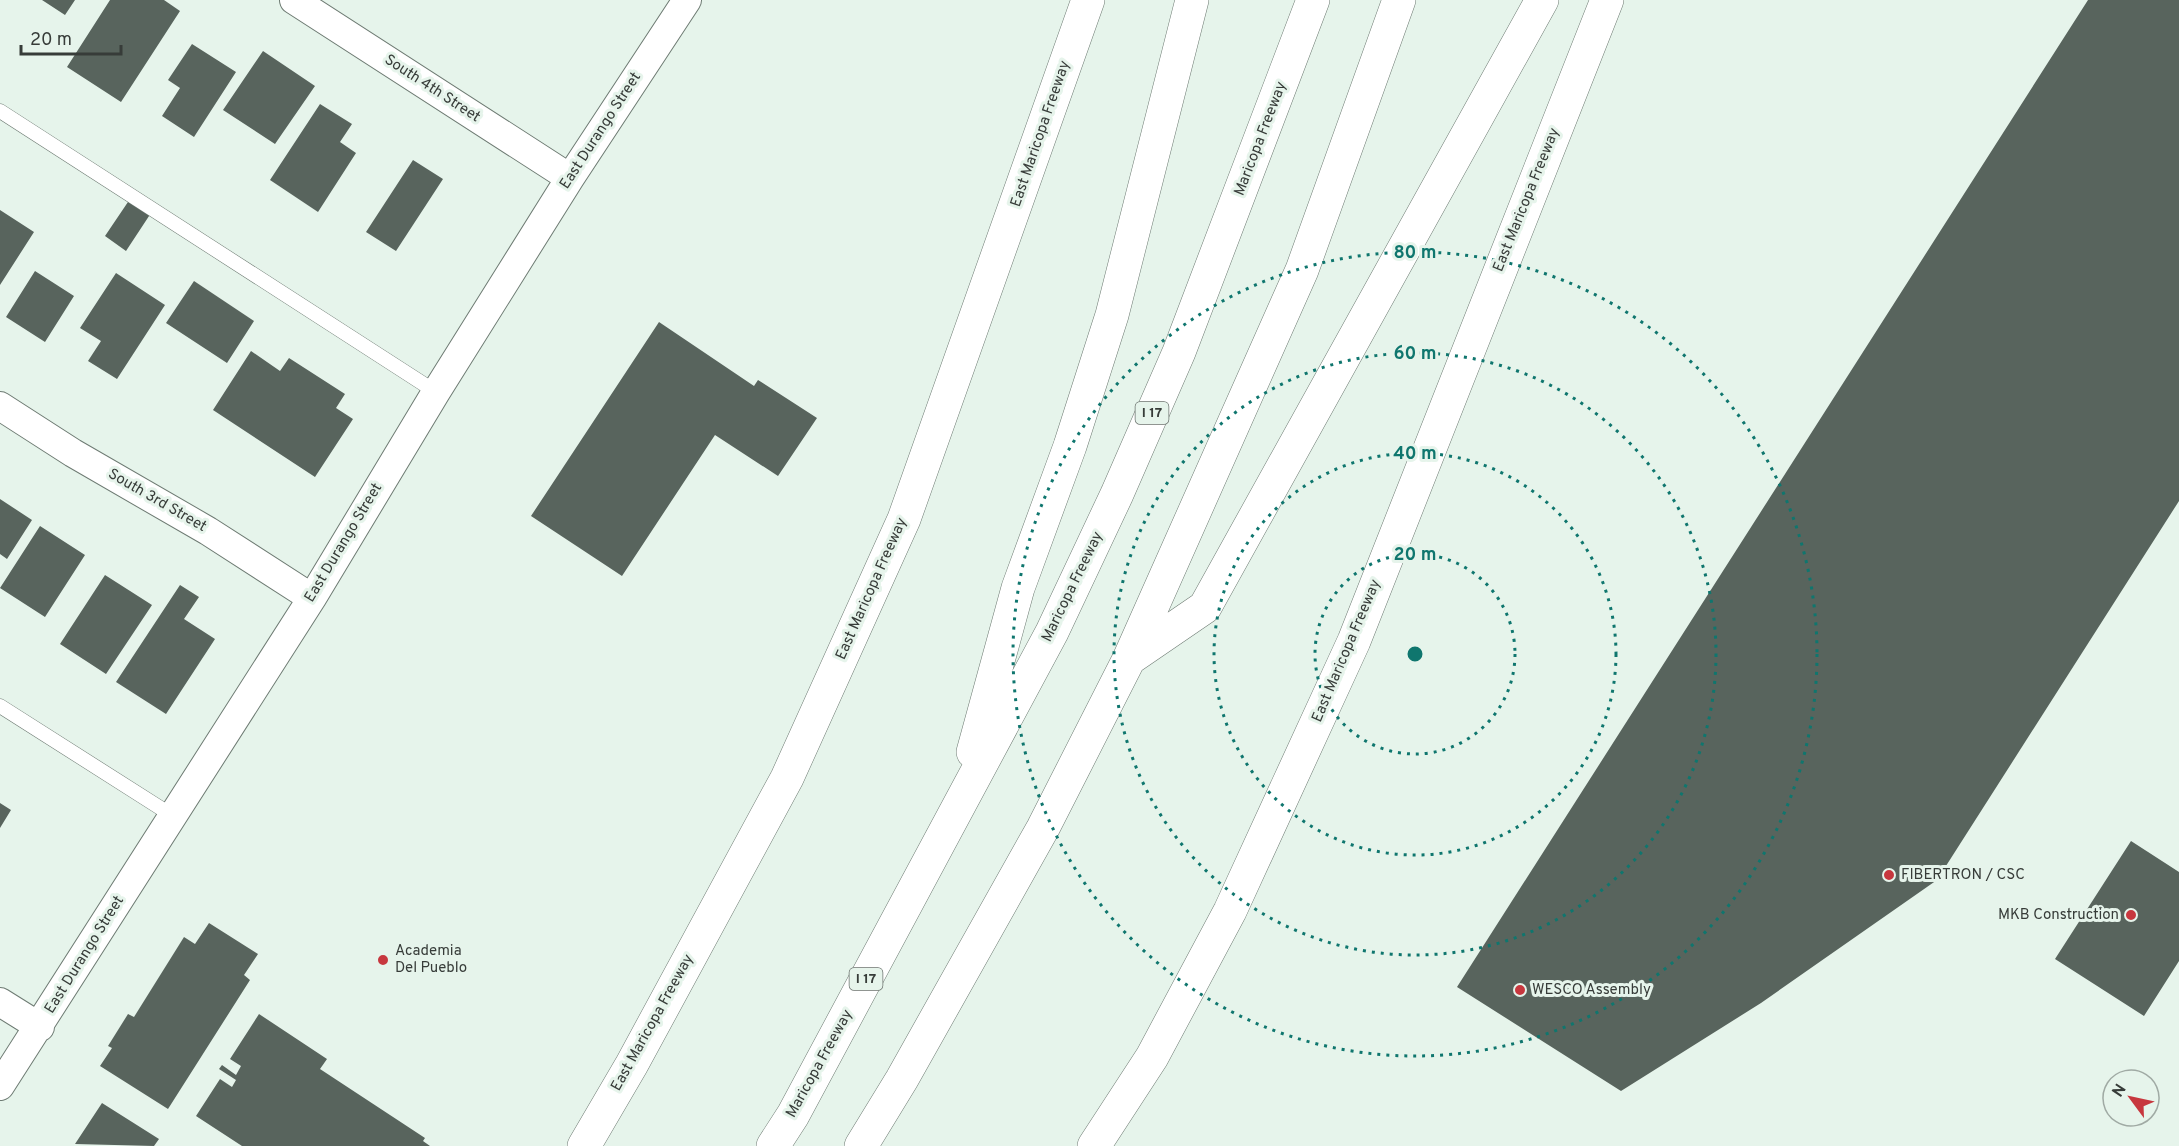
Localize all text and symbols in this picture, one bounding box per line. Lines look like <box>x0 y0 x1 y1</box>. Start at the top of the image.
scale bar <box>21 18 122 56</box>
text: 20 m <box>30 29 72 52</box>
street label: South 4th Street <box>380 51 484 127</box>
street label: East Maricopa Freeway <box>1007 58 1075 210</box>
street label: East Durango Street <box>556 69 646 193</box>
street label: Maricopa Freeway <box>1231 79 1292 199</box>
street label: East Maricopa Freeway <box>1489 125 1565 275</box>
text: 80 m <box>1393 242 1437 265</box>
text: 60 m <box>1393 343 1437 366</box>
road number: I 17 <box>1136 402 1168 424</box>
text: 40 m <box>1393 443 1437 466</box>
street label: South 3rd Street <box>104 465 210 537</box>
street label: East Durango Street <box>301 480 387 606</box>
street label: East Maricopa Freeway <box>832 515 912 663</box>
street label: Maricopa Freeway <box>1038 529 1108 645</box>
text: 20 m <box>1393 544 1437 567</box>
street label: East Maricopa Freeway <box>1308 577 1386 725</box>
centre of rings <box>1405 644 1425 664</box>
place label: FIBERTRON / CSC <box>1901 866 2025 885</box>
marker: FIBERTRON / CSC <box>1882 868 1896 882</box>
street label: East Durango Street <box>41 893 129 1017</box>
place label: MKB Construction <box>1998 906 2119 925</box>
marker: MKB Construction <box>2124 908 2138 922</box>
place label: Academia Del Pueblo <box>395 942 467 978</box>
street label: East Maricopa Freeway <box>607 951 699 1095</box>
marker: Academia Del Pueblo <box>376 953 390 967</box>
road number: I 17 <box>850 968 882 990</box>
place label: WESCO Assembly <box>1532 981 1651 1000</box>
marker: WESCO Assembly <box>1513 983 1527 997</box>
street label: Maricopa Freeway <box>782 1007 858 1121</box>
north arrow <box>2101 1068 2161 1128</box>
text: N <box>2109 1081 2132 1101</box>

